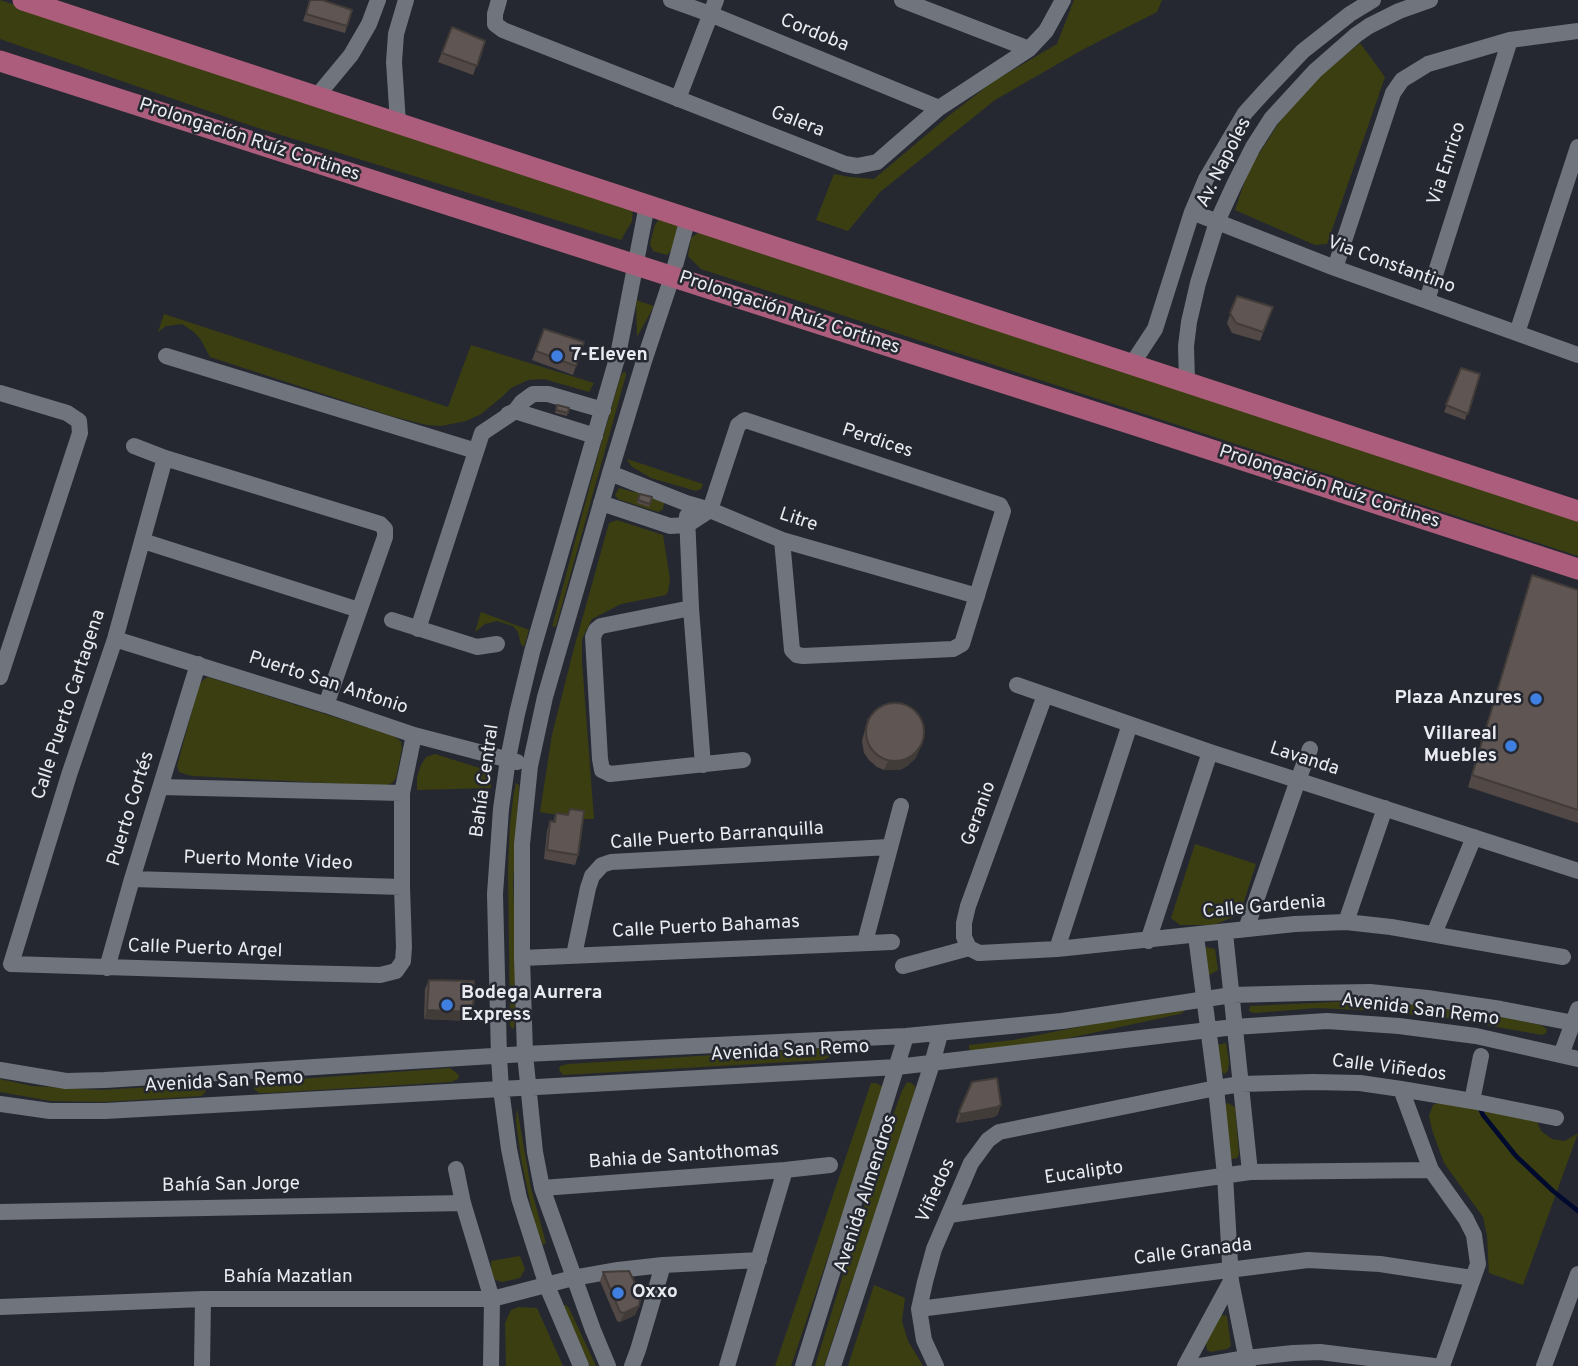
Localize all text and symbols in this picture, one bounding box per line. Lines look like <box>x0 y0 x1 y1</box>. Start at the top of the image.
street label: Cordoba <box>776 10 852 58</box>
street label: Prolongación Ruíz Cortines <box>136 94 362 188</box>
street label: Galera <box>767 102 827 144</box>
street label: Av. Napoles <box>1193 114 1257 212</box>
street label: Via Enrico <box>1424 119 1472 209</box>
street label: Via Constantino <box>1324 232 1458 300</box>
street label: Prolongación Ruíz Cortines <box>676 267 902 361</box>
place label: 7-Eleven <box>571 345 648 367</box>
marker: 7-Eleven <box>549 348 565 364</box>
street label: Perdices <box>839 420 915 464</box>
street label: Prolongación Ruíz Cortines <box>1216 441 1442 535</box>
street label: Litre <box>776 504 820 538</box>
street label: Calle Puerto Cartagena <box>28 607 112 803</box>
street label: Puerto San Antonio <box>245 647 411 721</box>
place label: Plaza Anzures <box>1394 688 1522 710</box>
marker: Plaza Anzures <box>1528 691 1544 707</box>
street label: Bahía Central <box>467 723 505 839</box>
place label: Villareal Muebles <box>1423 724 1497 768</box>
street label: Lavanda <box>1266 738 1342 782</box>
marker: Villareal Muebles <box>1503 738 1519 754</box>
street label: Puerto Cortés <box>104 749 160 869</box>
street label: Geranio <box>958 779 1002 849</box>
street label: Calle Puerto Barranquilla <box>609 818 825 856</box>
street label: Puerto Monte Video <box>183 848 353 876</box>
street label: Calle Gardenia <box>1201 891 1327 925</box>
street label: Calle Puerto Bahamas <box>611 912 801 944</box>
street label: Calle Puerto Argel <box>127 936 283 964</box>
place label: Bodega Aurrera Express <box>461 983 602 1027</box>
street label: Avenida San Remo <box>1340 990 1500 1032</box>
marker: Bodega Aurrera Express <box>439 997 455 1013</box>
street label: Avenida San Remo <box>710 1036 870 1068</box>
street label: Calle Viñedos <box>1330 1051 1448 1087</box>
street label: Avenida San Remo <box>144 1067 304 1099</box>
street label: Avenida Almendros <box>831 1112 903 1276</box>
street label: Bahia de Santothomas <box>588 1139 780 1175</box>
street label: Viñedos <box>913 1155 961 1227</box>
street label: Eucalipto <box>1043 1157 1125 1191</box>
street label: Bahía San Jorge <box>162 1173 300 1199</box>
street label: Calle Granada <box>1133 1234 1253 1272</box>
street label: Bahía Mazatlan <box>223 1267 353 1289</box>
place label: Oxxo <box>632 1282 678 1304</box>
marker: Oxxo <box>610 1285 626 1301</box>

